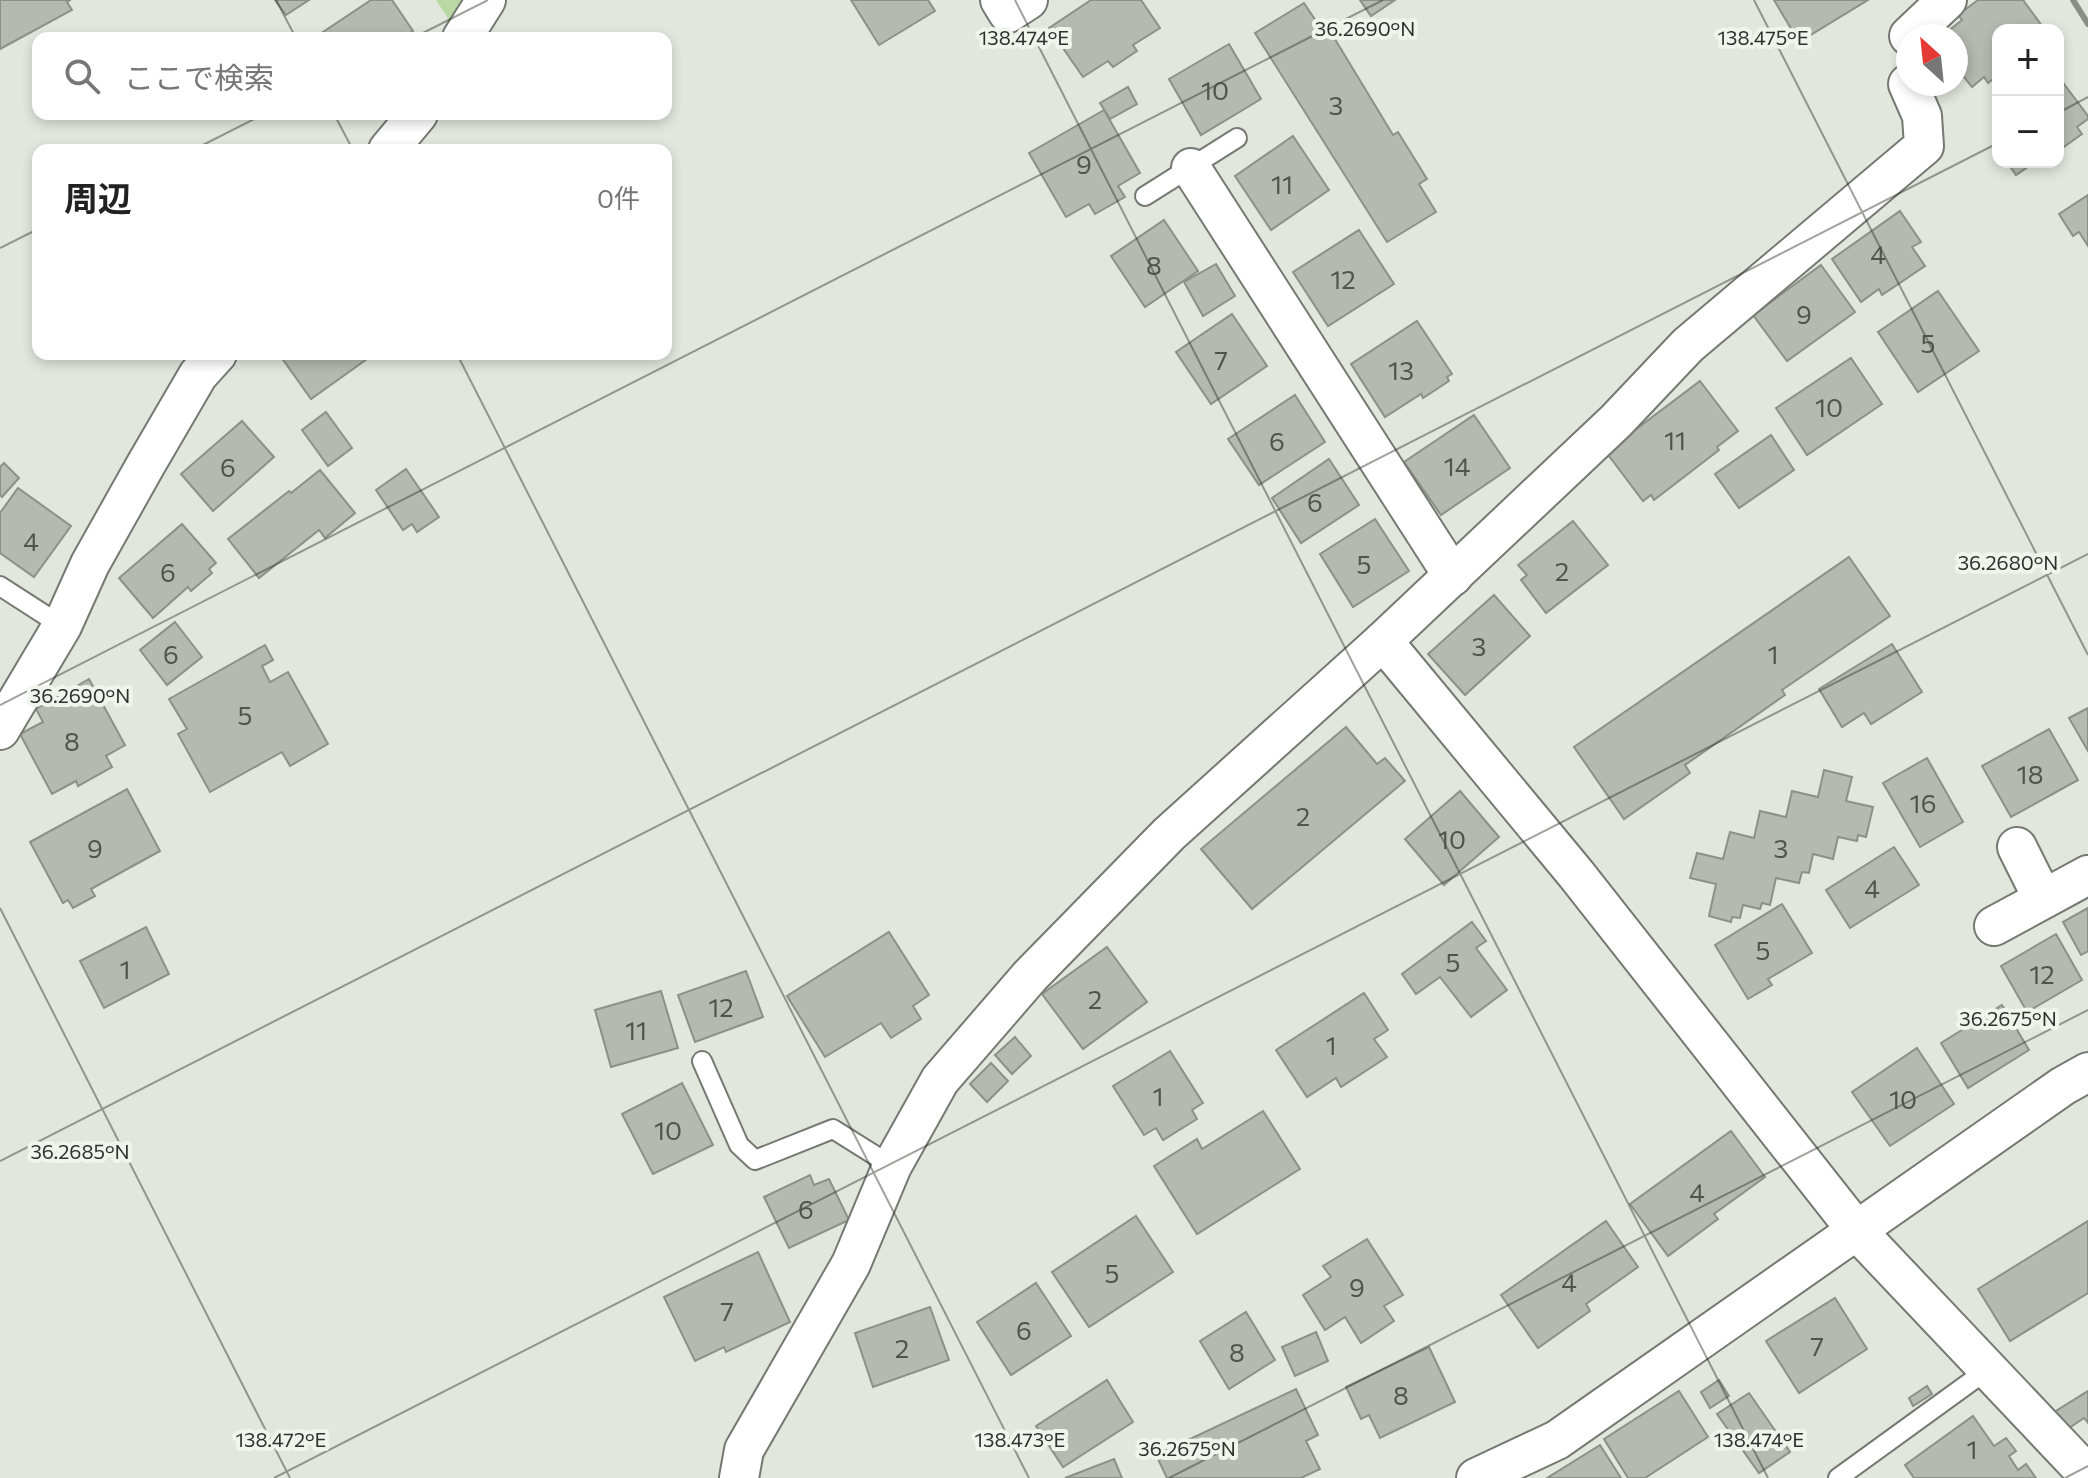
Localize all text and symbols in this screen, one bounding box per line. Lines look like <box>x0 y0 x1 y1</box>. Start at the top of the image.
text: 36.2690°N <box>1315 16 1415 40</box>
north arrow <box>1896 24 1968 96</box>
map controls <box>1992 24 2064 168</box>
button: + <box>1992 24 2064 96</box>
text: 138.474°E <box>979 25 1069 49</box>
text: 138.475°E <box>1717 25 1809 49</box>
search box <box>32 32 672 120</box>
icon: search <box>60 54 104 98</box>
text: ここで検索 <box>124 58 274 95</box>
house number: 10 <box>1201 74 1229 105</box>
house number: 3 <box>1329 89 1343 120</box>
button: − <box>1992 96 2064 168</box>
house number: 9 <box>1076 148 1092 179</box>
house number: 11 <box>1271 168 1293 199</box>
text: 周辺 <box>64 176 132 218</box>
text: 0件 <box>597 182 640 213</box>
house number: 4 <box>1870 238 1886 269</box>
house number: 8 <box>1146 249 1162 280</box>
house number: 12 <box>1330 263 1356 294</box>
house number: 9 <box>1796 298 1812 329</box>
house number: 5 <box>1921 327 1935 358</box>
house number: 7 <box>1214 344 1228 375</box>
house number: 13 <box>1388 354 1414 385</box>
house number: 10 <box>1815 391 1843 422</box>
house number: 11 <box>1664 424 1686 455</box>
house number: 6 <box>1269 425 1285 456</box>
house number: 14 <box>1444 450 1470 481</box>
house number: 6 <box>220 451 236 482</box>
house number: 6 <box>1307 486 1323 517</box>
house number: 4 <box>23 525 39 556</box>
house number: 5 <box>1357 548 1371 579</box>
text: 36.2680°N <box>1958 550 2058 574</box>
house number: 2 <box>1555 555 1569 586</box>
house number: 6 <box>160 556 176 587</box>
house number: 3 <box>1472 630 1486 661</box>
house number: 6 <box>163 638 179 669</box>
house number: 1 <box>1767 638 1779 669</box>
text: 36.2690°N <box>30 683 130 707</box>
house number: 5 <box>238 699 252 730</box>
house number: 8 <box>64 725 80 756</box>
house number: 18 <box>2017 758 2043 789</box>
house number: 16 <box>1910 787 1936 818</box>
house number: 2 <box>1296 800 1310 831</box>
house number: 10 <box>1438 823 1466 854</box>
house number: 9 <box>87 832 103 863</box>
house number: 3 <box>1774 832 1788 863</box>
house number: 4 <box>1864 872 1880 903</box>
house number: 5 <box>1756 934 1770 965</box>
house number: 5 <box>1446 946 1460 977</box>
house number: 1 <box>119 953 131 984</box>
house number: 12 <box>2029 958 2055 989</box>
house number: 2 <box>1088 983 1102 1014</box>
house number: 12 <box>708 991 734 1022</box>
text: 36.2675°N <box>1959 1006 2057 1030</box>
house number: 11 <box>625 1014 647 1045</box>
house number: 1 <box>1325 1029 1337 1060</box>
house number: 1 <box>1152 1080 1164 1111</box>
house number: 10 <box>1889 1083 1917 1114</box>
house number: 10 <box>654 1114 682 1145</box>
text: 36.2685°N <box>30 1139 130 1163</box>
house number: 4 <box>1689 1176 1705 1207</box>
house number: 6 <box>798 1193 814 1224</box>
house number: 5 <box>1105 1257 1119 1288</box>
house number: 4 <box>1561 1266 1577 1297</box>
house number: 9 <box>1349 1271 1365 1302</box>
house number: 7 <box>720 1295 734 1326</box>
house number: 6 <box>1016 1314 1032 1345</box>
house number: 7 <box>1810 1330 1824 1361</box>
house number: 2 <box>895 1332 909 1363</box>
house number: 8 <box>1229 1336 1245 1367</box>
house number: 8 <box>1393 1379 1409 1410</box>
text: 138.472°E <box>236 1427 326 1451</box>
text: 138.473°E <box>975 1427 1066 1451</box>
text: 138.474°E <box>1714 1427 1804 1451</box>
house number: 1 <box>1966 1433 1978 1464</box>
text: 36.2675°N <box>1138 1436 1236 1460</box>

